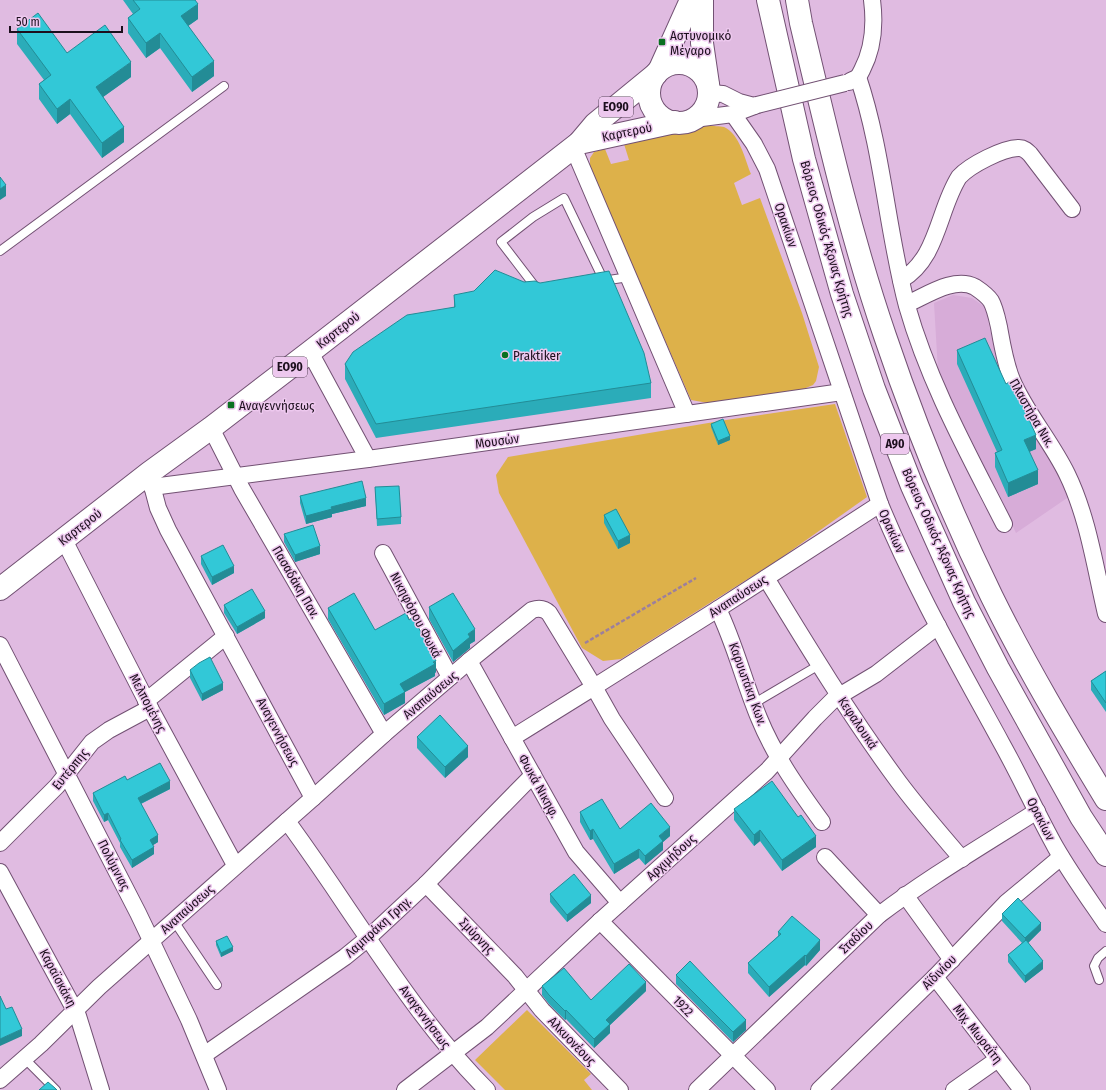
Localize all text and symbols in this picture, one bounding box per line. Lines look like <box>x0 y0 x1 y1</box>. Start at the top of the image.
scale bar <box>10 8 122 34</box>
text: 50 m <box>16 15 40 29</box>
place label: Αστυνομικό Μέγαρο <box>670 28 731 58</box>
marker: Αστυνομικό Μέγαρο <box>657 37 667 47</box>
road number: ΕΟ90 <box>599 97 633 117</box>
street label: Καρτερού <box>601 119 653 145</box>
street label: Βόρειος Οδικός Άξονας Κρήτης <box>797 159 857 320</box>
street label: Ορακίων <box>771 201 801 250</box>
street label: Καρτερού <box>313 308 363 352</box>
place label: Praktiker <box>513 348 561 363</box>
marker: Praktiker <box>500 350 510 360</box>
road number: ΕΟ90 <box>273 357 307 377</box>
street label: Πλαστήρα Νικ. <box>1006 376 1058 450</box>
place label: Αναγεννήσεως <box>239 398 315 413</box>
marker: Αναγεννήσεως <box>226 400 236 410</box>
street label: Μουσών <box>474 430 520 452</box>
road number: Α90 <box>881 434 909 454</box>
street label: Βόρειος Οδικός Άξονας Κρήτης <box>899 466 979 621</box>
street label: Καρτερού <box>55 505 105 549</box>
street label: Ορακίων <box>876 507 908 555</box>
street label: Πασαδάκη Παν. <box>269 543 323 621</box>
street label: Νικηφόρου Φωκά <box>387 570 445 660</box>
street label: Αναπαύσεως <box>706 571 770 620</box>
street label: Καρυωτάκη Κων. <box>726 640 770 728</box>
street label: Αναπαύσεως <box>400 668 461 722</box>
street label: Μελπομένης <box>126 671 170 735</box>
street label: Κεφαλουκά <box>835 694 881 752</box>
street label: Αναγεννήσεως <box>254 695 303 769</box>
street label: Ευτέρπης <box>49 745 92 793</box>
street label: Φωκά Νικηφ. <box>515 752 563 821</box>
street label: Ορακίων <box>1024 795 1058 843</box>
street label: Αρχιμήδους <box>643 831 699 883</box>
street label: Πολύμνιας <box>95 837 133 893</box>
street label: Αναπαύσεως <box>157 881 217 937</box>
street label: Λαμπράκη Γρηγ. <box>342 893 414 961</box>
street label: Σμύρνης <box>456 915 498 957</box>
street label: Σταδίου <box>836 918 876 956</box>
street label: Καραϊσκάκη <box>36 946 80 1010</box>
street label: Αϊδινίου <box>919 952 959 992</box>
street label: Αναγεννήσεως <box>396 982 454 1052</box>
street label: 1922 <box>670 993 696 1020</box>
street label: Μιχ. Μωραΐτη <box>950 1001 1006 1067</box>
street label: Αλκυονέους <box>545 1014 599 1069</box>

